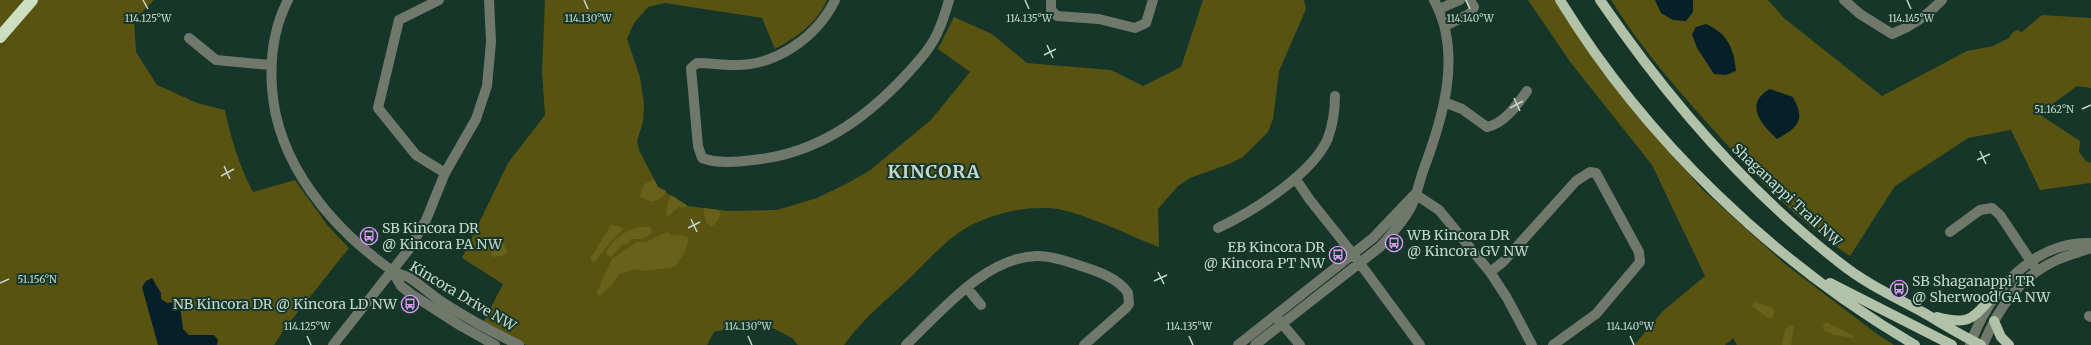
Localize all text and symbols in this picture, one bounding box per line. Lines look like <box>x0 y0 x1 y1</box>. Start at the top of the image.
text: 114.125°W <box>125 12 172 25</box>
text: 114.130°W <box>564 12 613 25</box>
text: 114.135°W <box>1006 12 1053 25</box>
text: 114.140°W <box>1446 12 1495 25</box>
text: 114.145°W <box>1888 12 1935 25</box>
text: 51.162°N <box>2034 103 2074 116</box>
street label: Shaganappi Trail NW <box>1728 139 1846 251</box>
district label: KINCORA <box>887 160 981 183</box>
place label: SB Kincora DR @ Kincora PA NW <box>382 219 503 253</box>
bus stop icon: SB Kincora DR @ Kincora PA NW <box>359 226 379 246</box>
place label: WB Kincora DR @ Kincora GV NW <box>1406 226 1530 260</box>
bus stop icon: WB Kincora DR @ Kincora GV NW <box>1384 233 1404 253</box>
place label: EB Kincora DR @ Kincora PT NW <box>1204 238 1326 272</box>
bus stop icon: EB Kincora DR @ Kincora PT NW <box>1328 245 1348 265</box>
street label: Kincora Drive NW <box>407 257 520 335</box>
place label: SB Shaganappi TR @ Sherwood GA NW <box>1912 272 2051 306</box>
text: 51.156°N <box>17 273 57 286</box>
bus stop icon: SB Shaganappi TR @ Sherwood GA NW <box>1889 279 1909 299</box>
bus stop icon: NB Kincora DR @ Kincora LD NW <box>400 294 420 314</box>
place label: NB Kincora DR @ Kincora LD NW <box>173 295 398 313</box>
text: 114.125°W <box>284 320 331 333</box>
text: 114.130°W <box>724 320 773 333</box>
text: 114.135°W <box>1166 320 1213 333</box>
text: 114.140°W <box>1606 320 1655 333</box>

